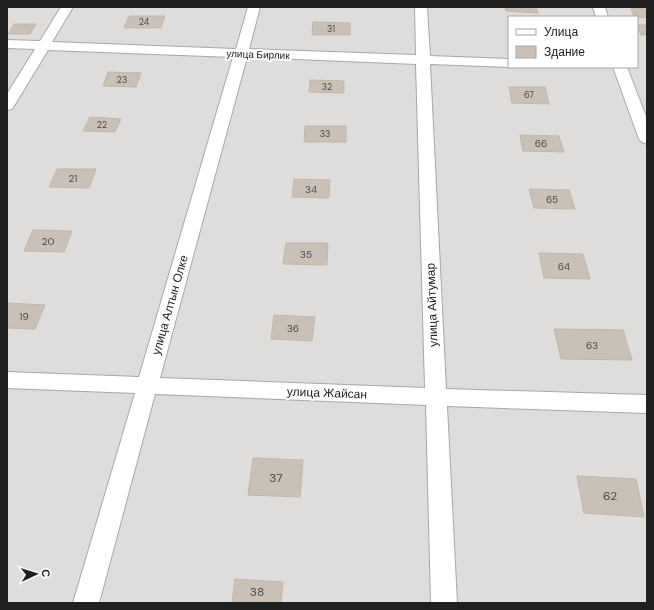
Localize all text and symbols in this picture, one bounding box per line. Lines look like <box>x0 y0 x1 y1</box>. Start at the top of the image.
house number: 24 <box>139 16 150 28</box>
legend <box>508 16 638 68</box>
house number: 31 <box>327 23 335 35</box>
text: Улица <box>544 24 578 40</box>
text: Здание <box>544 44 585 60</box>
street label: улица Бирлик <box>226 47 290 62</box>
house number: 23 <box>117 74 127 86</box>
house number: 32 <box>322 81 332 93</box>
house number: 67 <box>524 89 534 101</box>
house number: 22 <box>97 119 107 131</box>
house number: 33 <box>320 128 330 140</box>
house number: 66 <box>535 137 547 150</box>
house number: 21 <box>69 172 77 185</box>
house number: 34 <box>305 183 317 196</box>
house number: 65 <box>546 193 558 206</box>
house number: 20 <box>42 235 54 248</box>
house number: 35 <box>300 248 312 261</box>
street label: улица Алтын Олке <box>148 253 192 357</box>
house number: 64 <box>558 260 570 273</box>
street label: улица Айтумар <box>423 262 441 347</box>
house number: 19 <box>19 310 29 323</box>
house number: 36 <box>287 322 299 335</box>
house number: 63 <box>586 339 598 352</box>
street label: улица Жайсан <box>287 384 367 402</box>
house number: 37 <box>269 470 283 486</box>
house number: 62 <box>603 488 617 504</box>
north arrow <box>16 554 56 594</box>
text: С <box>39 569 53 578</box>
house number: 38 <box>250 584 264 600</box>

